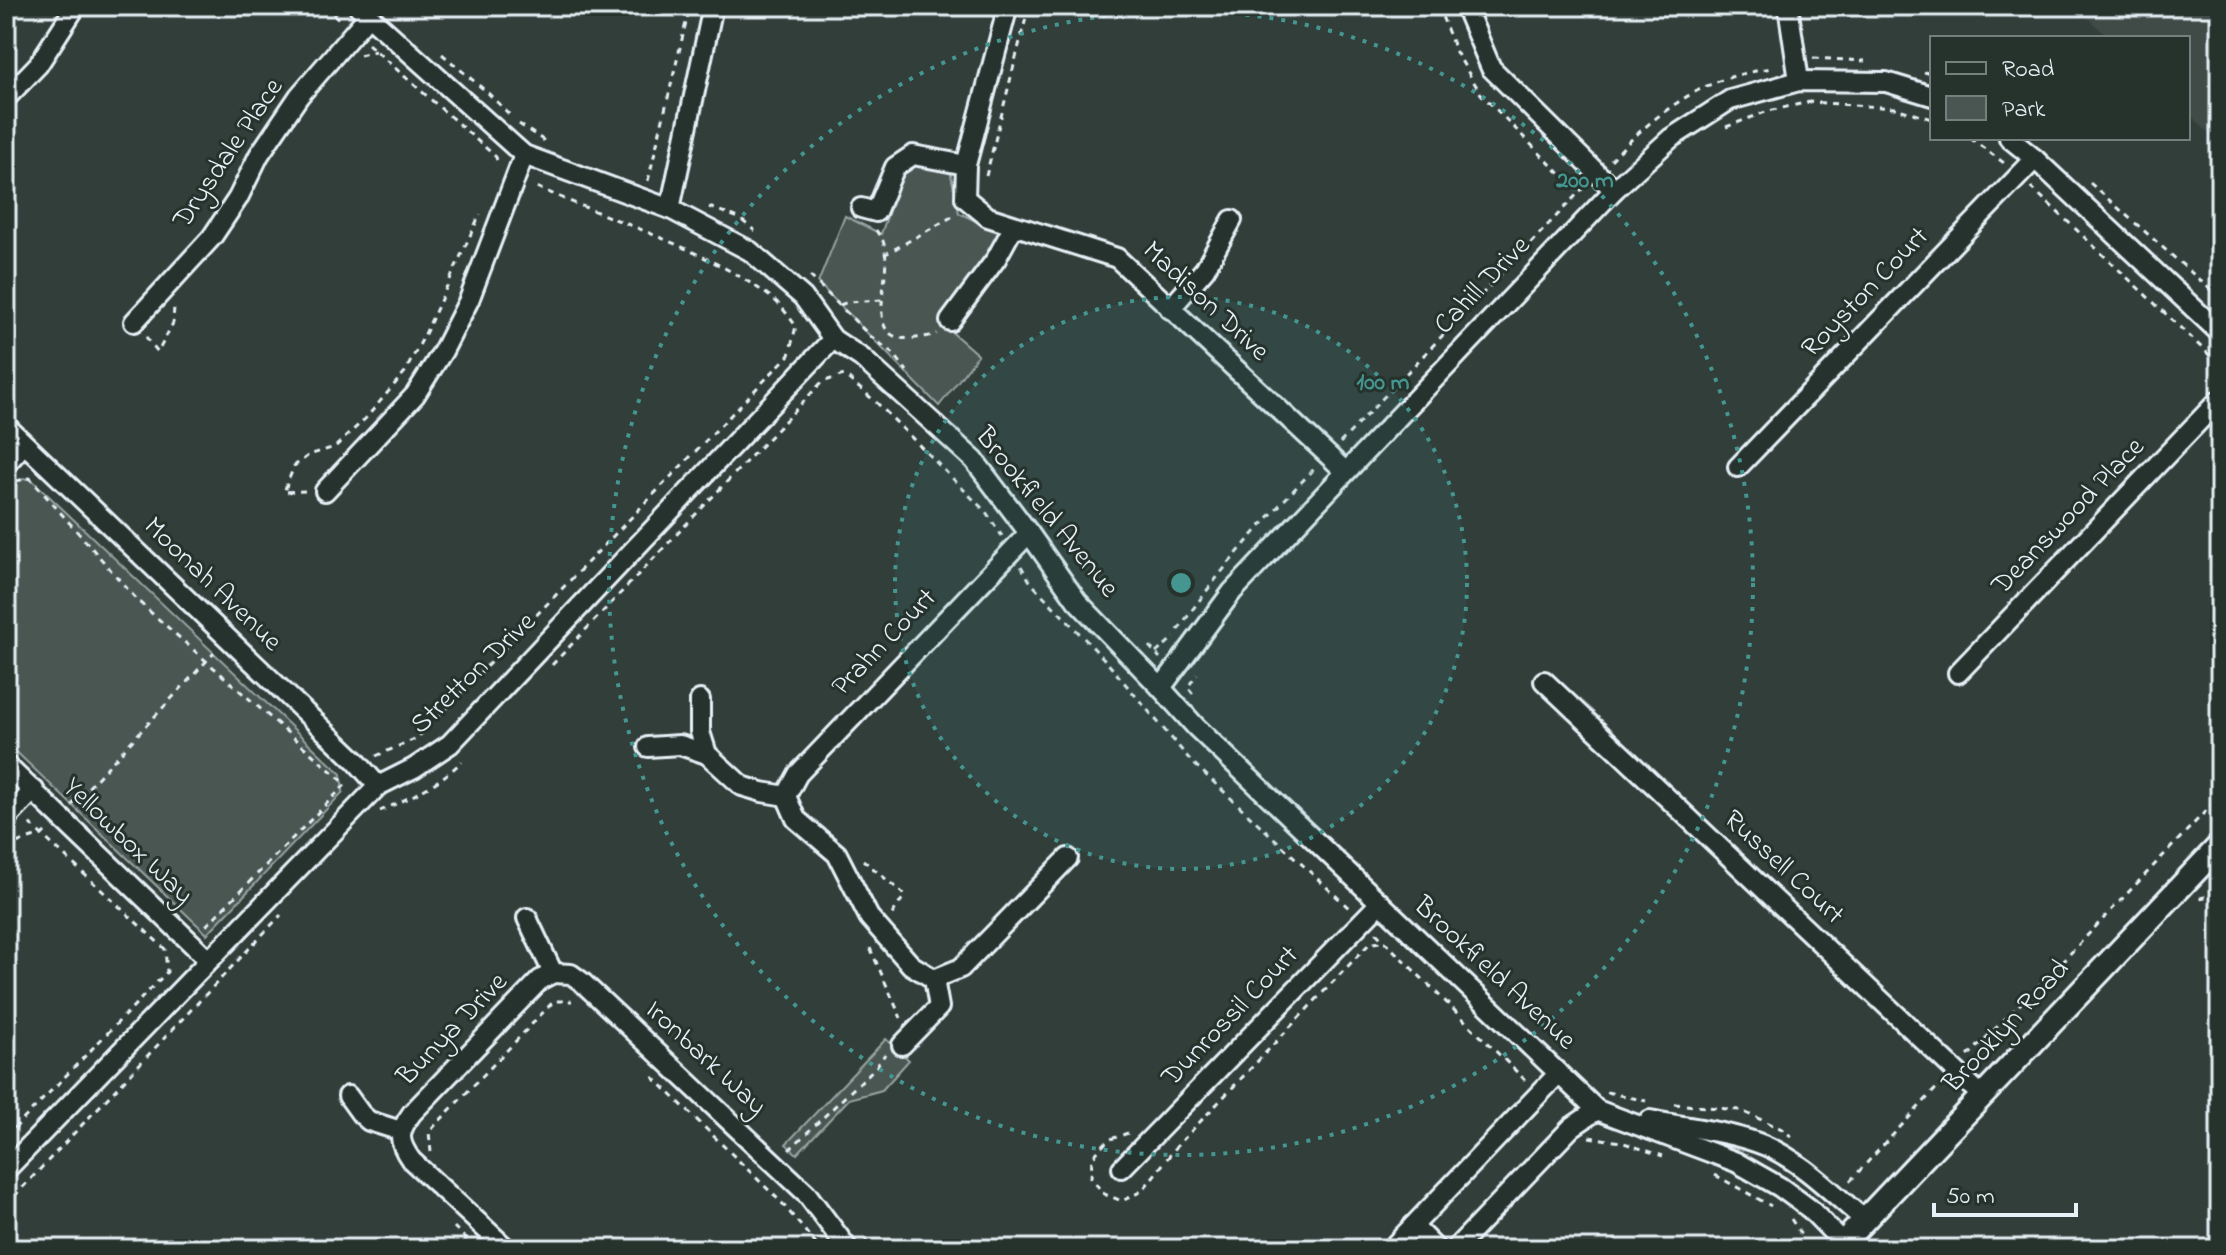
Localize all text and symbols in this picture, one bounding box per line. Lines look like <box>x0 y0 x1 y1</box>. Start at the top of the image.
legend <box>1930 36 2190 140</box>
text: Road <box>2002 53 2055 88</box>
street label: Drysdale Place <box>163 70 295 238</box>
text: Park <box>2002 93 2046 128</box>
text: 200 m <box>1555 164 1614 199</box>
street label: Royston Court <box>1793 218 1939 368</box>
street label: Cahill Drive <box>1425 227 1541 345</box>
street label: Madison Drive <box>1132 232 1278 372</box>
text: 100 m <box>1357 366 1410 401</box>
street label: Brookfield Avenue <box>963 418 1128 608</box>
street label: Deanswood Place <box>1982 429 2155 606</box>
street label: Moonah Avenue <box>133 508 291 662</box>
centre of rings <box>1167 569 1195 597</box>
street label: Prahn Court <box>823 580 947 706</box>
street label: Stretton Drive <box>402 603 547 745</box>
street label: Yellowbox Way <box>52 769 202 915</box>
street label: Russell Court <box>1713 801 1853 935</box>
street label: Brookfield Avenue <box>1403 887 1585 1061</box>
street label: Dunrossil Court <box>1152 937 1309 1098</box>
street label: Brooklyn Road <box>1933 951 2080 1104</box>
street label: Bunya Drive <box>387 963 518 1097</box>
street label: Ironbark Way <box>635 992 775 1126</box>
scale bar <box>1934 1167 2076 1217</box>
text: 50 m <box>1946 1180 1995 1215</box>

